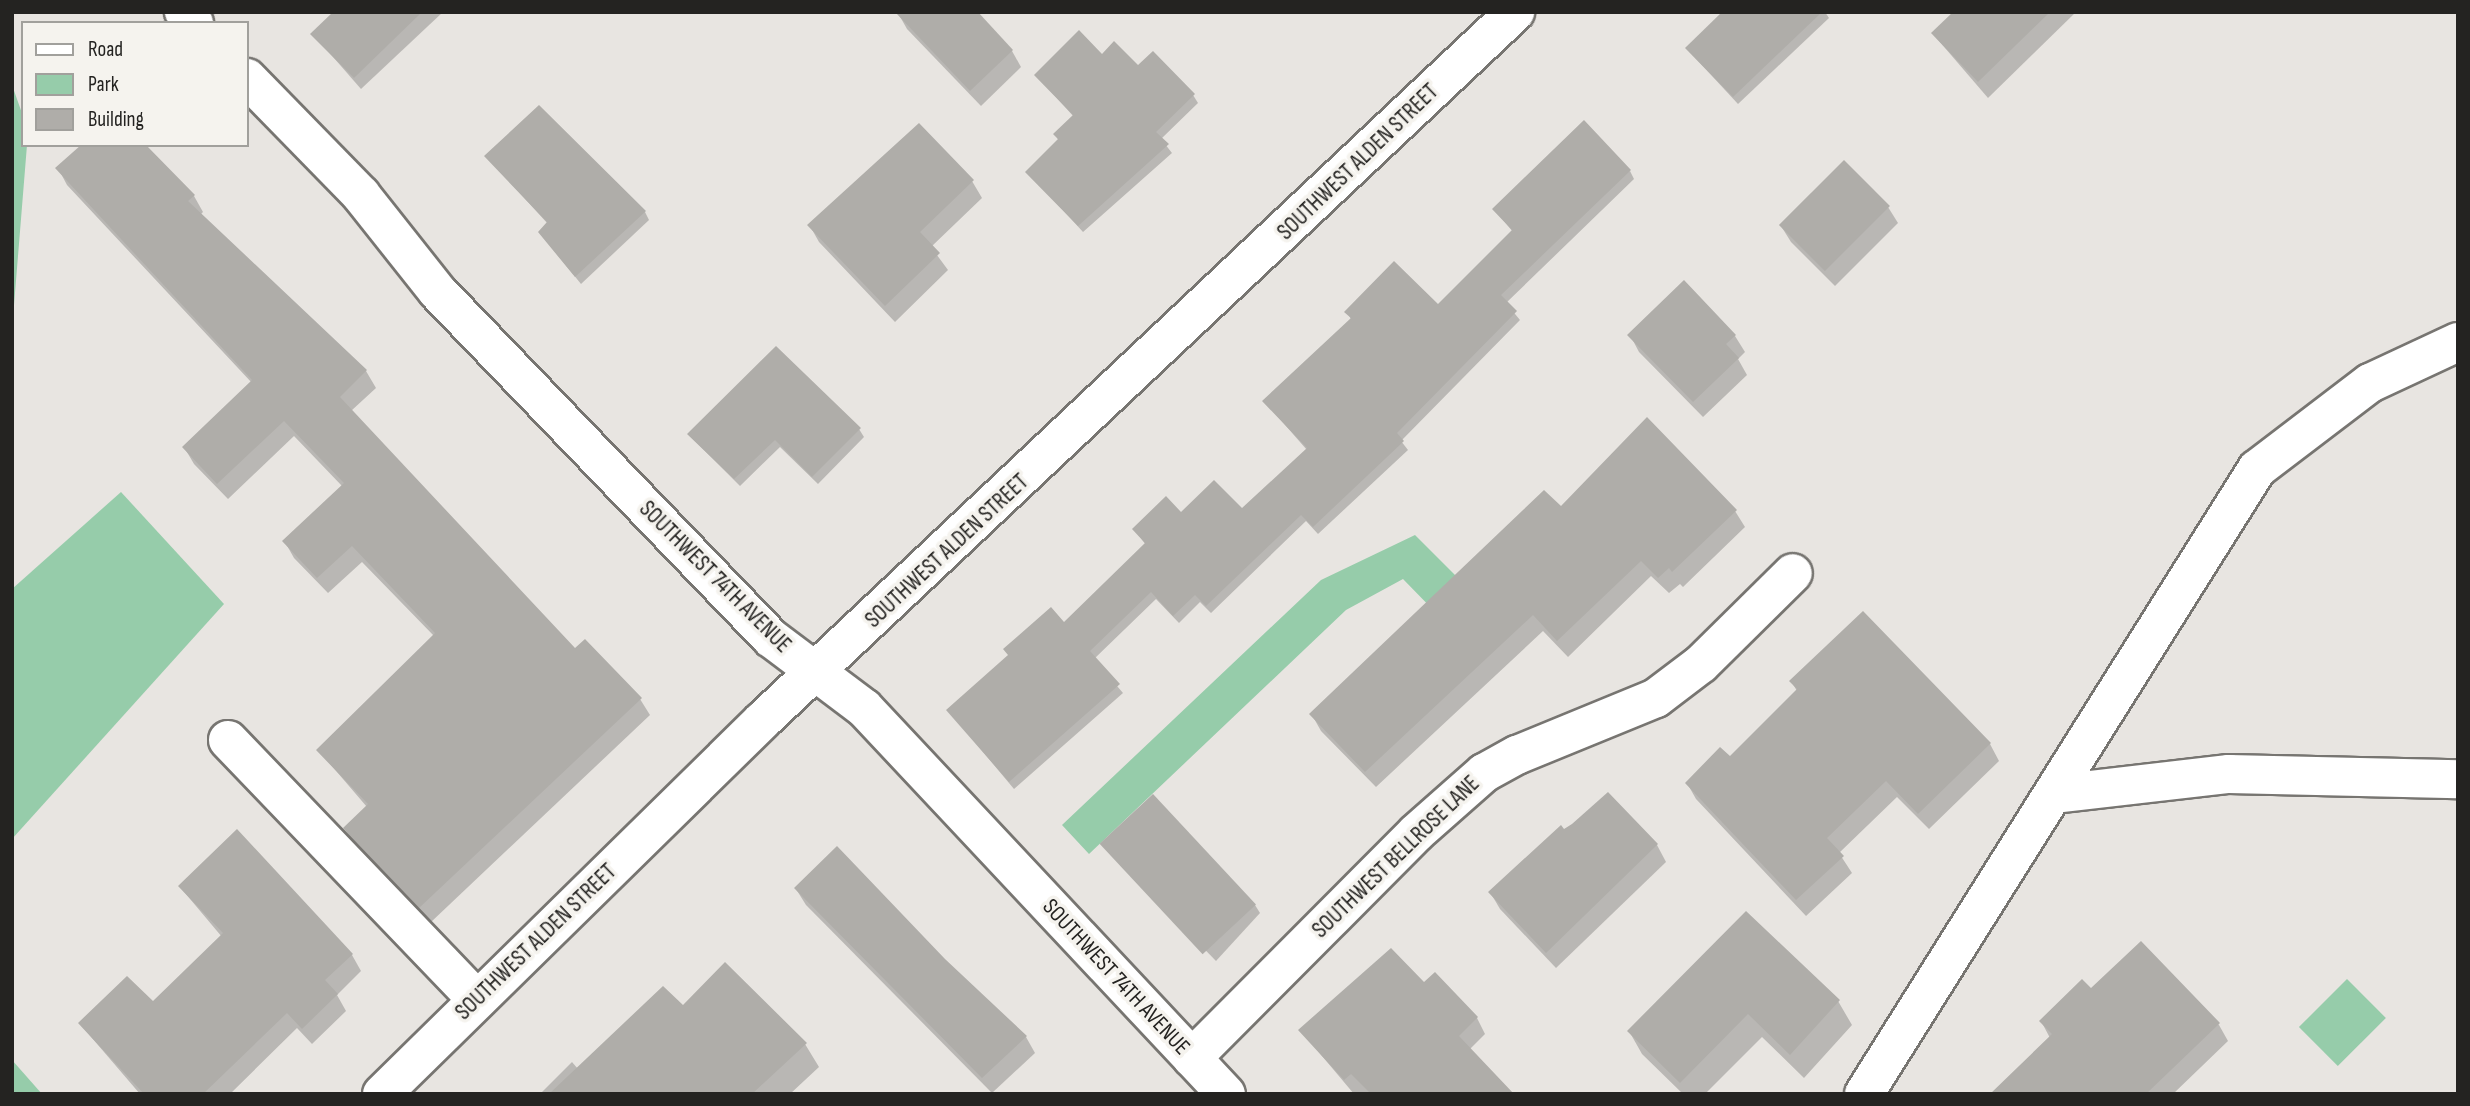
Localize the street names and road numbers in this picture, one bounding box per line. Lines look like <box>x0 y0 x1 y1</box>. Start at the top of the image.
street label: SOUTHWEST ALDEN STREET <box>1272 78 1444 246</box>
street label: SOUTHWEST ALDEN STREET <box>860 468 1034 634</box>
street label: SOUTHWEST 74TH AVENUE <box>633 495 797 659</box>
street label: SOUTHWEST BELLROSE LANE <box>1307 770 1485 944</box>
street label: SOUTHWEST ALDEN STREET <box>450 858 622 1026</box>
street label: SOUTHWEST 74TH AVENUE <box>1037 893 1195 1061</box>

